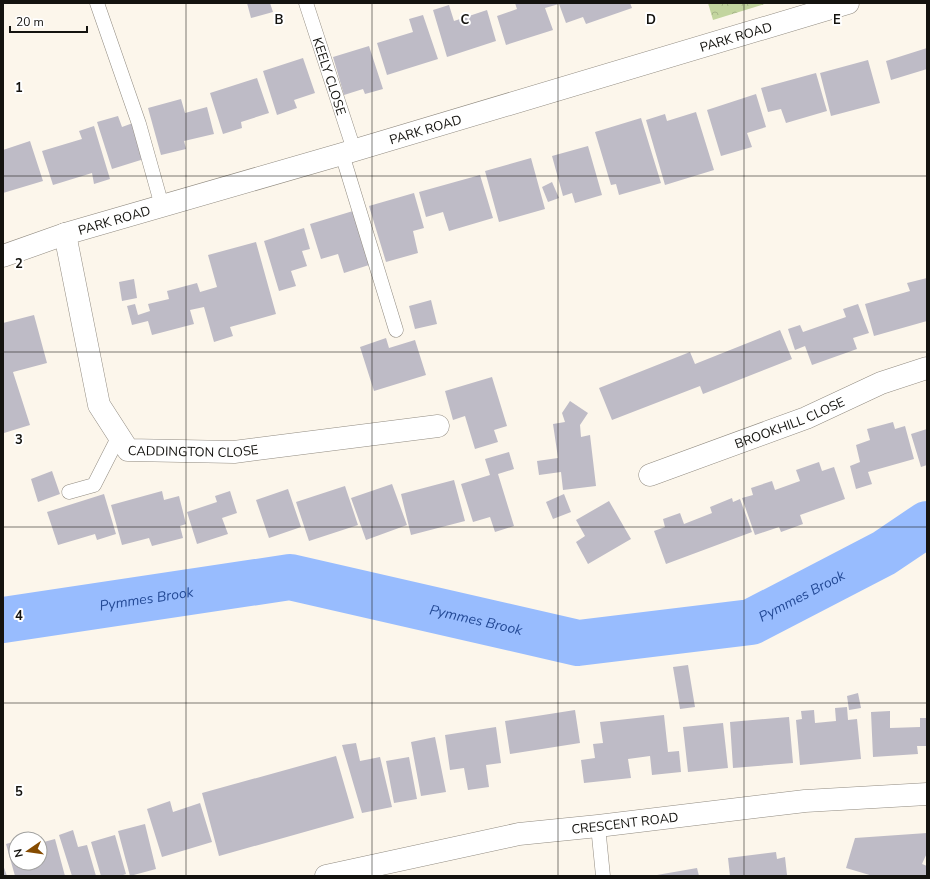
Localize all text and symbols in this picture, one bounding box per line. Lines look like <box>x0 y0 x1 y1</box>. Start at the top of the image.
scale bar <box>10 8 87 34</box>
text: B <box>275 11 284 29</box>
text: C <box>461 11 470 29</box>
text: D <box>646 11 656 29</box>
text: E <box>833 11 841 29</box>
text: 20 m <box>16 14 44 30</box>
street label: PARK ROAD <box>698 18 774 57</box>
street label: KEELY CLOSE <box>308 35 350 118</box>
text: 1 <box>15 79 23 97</box>
street label: PARK ROAD <box>387 111 464 149</box>
street label: PARK ROAD <box>76 202 153 240</box>
text: 2 <box>15 255 23 273</box>
street label: BROOKHILL CLOSE <box>732 393 848 453</box>
text: 3 <box>15 431 23 449</box>
street label: CADDINGTON CLOSE <box>128 441 260 462</box>
water label: Pymmes Brook <box>755 565 849 626</box>
water label: Pymmes Brook <box>98 582 196 615</box>
water label: Pymmes Brook <box>428 600 525 640</box>
text: 4 <box>15 607 23 625</box>
text: 5 <box>15 783 23 801</box>
street label: CRESCENT ROAD <box>571 808 680 839</box>
north arrow <box>8 831 48 871</box>
text: N <box>11 847 27 859</box>

